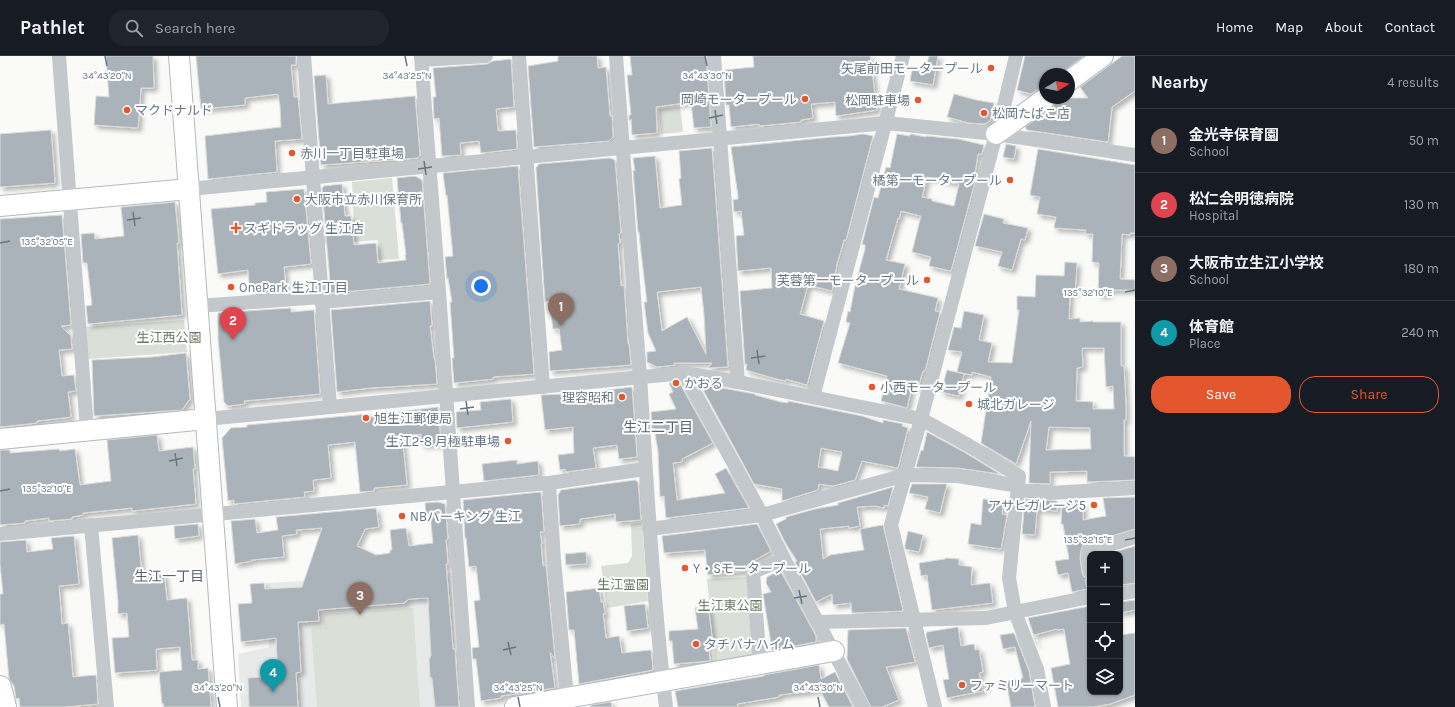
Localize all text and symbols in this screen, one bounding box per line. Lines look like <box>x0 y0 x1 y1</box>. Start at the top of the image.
search box <box>109 10 389 46</box>
text: Pathlet <box>20 17 85 39</box>
icon: search <box>123 17 145 39</box>
text: Search here <box>155 19 236 37</box>
text: Home <box>1216 19 1253 36</box>
text: Map <box>1275 19 1303 36</box>
text: About <box>1325 19 1363 36</box>
text: Contact <box>1385 19 1435 36</box>
place label: 矢尾前田モータープール <box>841 61 983 76</box>
marker: 矢尾前田モータープール <box>986 63 996 73</box>
north arrow <box>1039 68 1075 104</box>
text: 34°43'20"N <box>82 70 132 82</box>
text: 34°43'25"N <box>382 70 432 82</box>
text: 34°43'30"N <box>682 70 732 82</box>
text: Nearby <box>1151 72 1208 92</box>
text: 4 results <box>1387 75 1439 90</box>
place label: 岡崎モータープール <box>681 92 797 107</box>
place label: 松岡駐車場 <box>845 93 910 108</box>
marker: 岡崎モータープール <box>800 94 810 104</box>
marker: 松岡駐車場 <box>913 95 923 105</box>
place label: マクドナルド <box>135 103 213 118</box>
marker: マクドナルド <box>122 105 132 115</box>
place label: 松岡たばこ店 <box>992 106 1070 121</box>
marker: 松岡たばこ店 <box>979 108 989 118</box>
text: 金光寺保育園 <box>1189 126 1279 144</box>
text: 1 <box>1162 133 1166 148</box>
text: 50 m <box>1409 133 1439 148</box>
text: School <box>1189 144 1229 159</box>
place label: 赤川一丁目駐車場 <box>300 146 404 161</box>
marker: 赤川一丁目駐車場 <box>287 148 297 158</box>
place label: 橘第一モータープール <box>873 173 1002 188</box>
marker: 橘第一モータープール <box>1005 175 1015 185</box>
text: 松仁会明徳病院 <box>1189 190 1294 208</box>
place label: 大阪市立赤川保育所 <box>305 192 422 207</box>
marker: 大阪市立赤川保育所 <box>292 194 302 204</box>
text: 2 <box>1160 197 1168 212</box>
text: 130 m <box>1404 197 1439 212</box>
text: Hospital <box>1189 208 1239 223</box>
place label: スギドラッグ 生江店 <box>244 221 364 236</box>
marker: スギドラッグ 生江店 <box>231 223 241 233</box>
text: 135°32'05"E <box>21 236 73 248</box>
text: 大阪市立生江小学校 <box>1189 254 1324 272</box>
text: 3 <box>1160 261 1168 276</box>
text: 180 m <box>1404 261 1439 276</box>
text: School <box>1189 272 1229 287</box>
place label: 芙蓉第一モータープール <box>777 273 919 288</box>
marker: 芙蓉第一モータープール <box>922 275 932 285</box>
your location <box>471 276 491 296</box>
place label: OnePark 生江1丁目 <box>239 280 348 295</box>
marker: OnePark 生江1丁目 <box>226 282 236 292</box>
text: 135°32'10"E <box>1063 287 1113 299</box>
pin: 1 <box>548 293 574 326</box>
pin: 2 <box>220 307 246 340</box>
text: 体育館 <box>1189 318 1234 336</box>
text: 4 <box>1160 325 1168 340</box>
text: 240 m <box>1401 325 1439 340</box>
park label: 生江西公園 <box>136 330 202 345</box>
text: Place <box>1189 336 1220 351</box>
place label: かおる <box>684 376 723 391</box>
button: Save <box>1151 376 1291 413</box>
button: Share <box>1299 376 1439 413</box>
marker: かおる <box>671 378 681 388</box>
place label: 小西モータープール <box>880 380 996 395</box>
marker: 小西モータープール <box>867 382 877 392</box>
place label: 理容昭和 <box>562 390 614 405</box>
marker: 理容昭和 <box>617 392 627 402</box>
place label: 城北ガレージ <box>977 397 1055 412</box>
marker: 城北ガレージ <box>964 399 974 409</box>
place label: 旭生江郵便局 <box>374 411 452 426</box>
marker: 旭生江郵便局 <box>361 413 371 423</box>
district label: 生江二丁目 <box>623 419 693 436</box>
place label: 生江2-8 月極駐車場 <box>386 434 500 449</box>
marker: 生江2-8 月極駐車場 <box>503 436 513 446</box>
text: 135°32'10"E <box>22 483 72 495</box>
place label: アサヒガレージ5 <box>988 498 1086 513</box>
marker: アサヒガレージ5 <box>1089 500 1099 510</box>
place label: NBパーキング 生江 <box>410 509 521 524</box>
marker: NBパーキング 生江 <box>397 511 407 521</box>
text: 135°32'15"E <box>1064 534 1112 546</box>
map controls <box>1087 551 1123 695</box>
button: + <box>1087 551 1123 587</box>
place label: Y・Sモータープール <box>693 561 811 576</box>
marker: Y・Sモータープール <box>680 563 690 573</box>
district label: 生江一丁目 <box>134 568 204 585</box>
park label: 生江霊園 <box>597 577 649 592</box>
pin: 3 <box>347 582 373 615</box>
button: − <box>1087 587 1123 623</box>
park label: 生江東公園 <box>697 598 763 613</box>
button: locate <box>1087 623 1123 659</box>
place label: タチバナハイム <box>704 637 794 652</box>
marker: タチバナハイム <box>691 639 701 649</box>
pin: 4 <box>260 659 286 692</box>
button: layers <box>1087 659 1123 695</box>
place label: ファミリーマート <box>970 678 1074 693</box>
marker: ファミリーマート <box>957 680 967 690</box>
text: 34°43'20"N <box>193 682 243 694</box>
text: 34°43'25"N <box>493 682 543 694</box>
text: 34°43'30"N <box>793 682 843 694</box>

